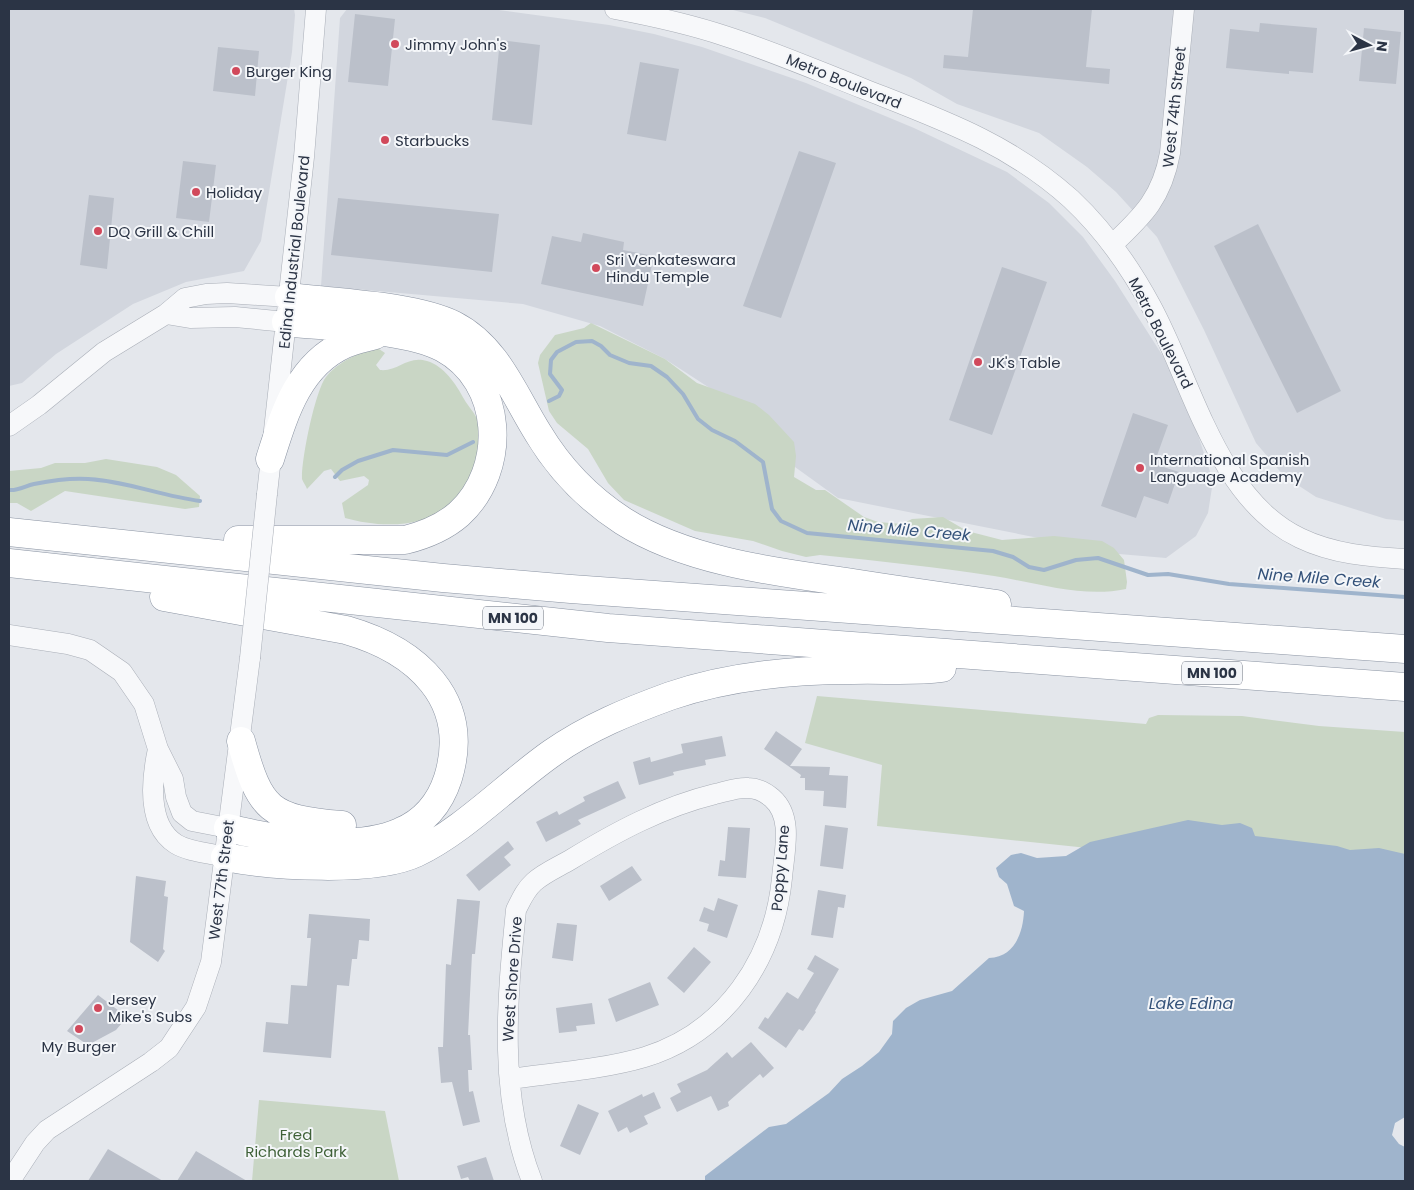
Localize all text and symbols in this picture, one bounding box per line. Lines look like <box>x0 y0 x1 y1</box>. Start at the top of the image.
north arrow <box>1344 20 1394 70</box>
place label: Jimmy John's <box>405 34 507 55</box>
marker: Jimmy John's <box>389 38 401 50</box>
text: N <box>1371 40 1392 53</box>
street label: West 74th Street <box>1157 45 1191 169</box>
street label: Metro Boulevard <box>783 48 905 114</box>
place label: Burger King <box>246 61 332 82</box>
marker: Burger King <box>230 65 242 77</box>
place label: Starbucks <box>395 130 470 151</box>
marker: Starbucks <box>379 134 391 146</box>
street label: Edina Industrial Boulevard <box>273 154 315 350</box>
place label: Holiday <box>206 182 263 203</box>
marker: Holiday <box>190 186 202 198</box>
place label: DQ Grill & Chill <box>108 221 214 242</box>
marker: DQ Grill & Chill <box>92 225 104 237</box>
place label: Sri Venkateswara Hindu Temple <box>606 249 736 287</box>
marker: Sri Venkateswara Hindu Temple <box>590 262 602 274</box>
street label: Metro Boulevard <box>1124 274 1198 392</box>
place label: JK's Table <box>988 352 1061 373</box>
marker: JK's Table <box>972 356 984 368</box>
place label: International Spanish Language Academy <box>1150 449 1309 487</box>
marker: International Spanish Language Academy <box>1134 462 1146 474</box>
water label: Nine Mile Creek <box>847 513 972 547</box>
water label: Nine Mile Creek <box>1257 562 1382 594</box>
road number: MN 100 <box>483 606 543 630</box>
road number: MN 100 <box>1182 661 1242 684</box>
street label: West 77th Street <box>203 819 239 941</box>
street label: Poppy Lane <box>766 824 794 912</box>
street label: West Shore Drive <box>497 916 527 1042</box>
place label: Jersey Mike's Subs <box>108 989 192 1027</box>
water label: Lake Edina <box>1149 992 1234 1015</box>
marker: Jersey Mike's Subs <box>92 1002 104 1014</box>
marker: My Burger <box>73 1023 85 1035</box>
place label: My Burger <box>42 1036 117 1057</box>
park label: Fred Richards Park <box>245 1124 347 1162</box>

